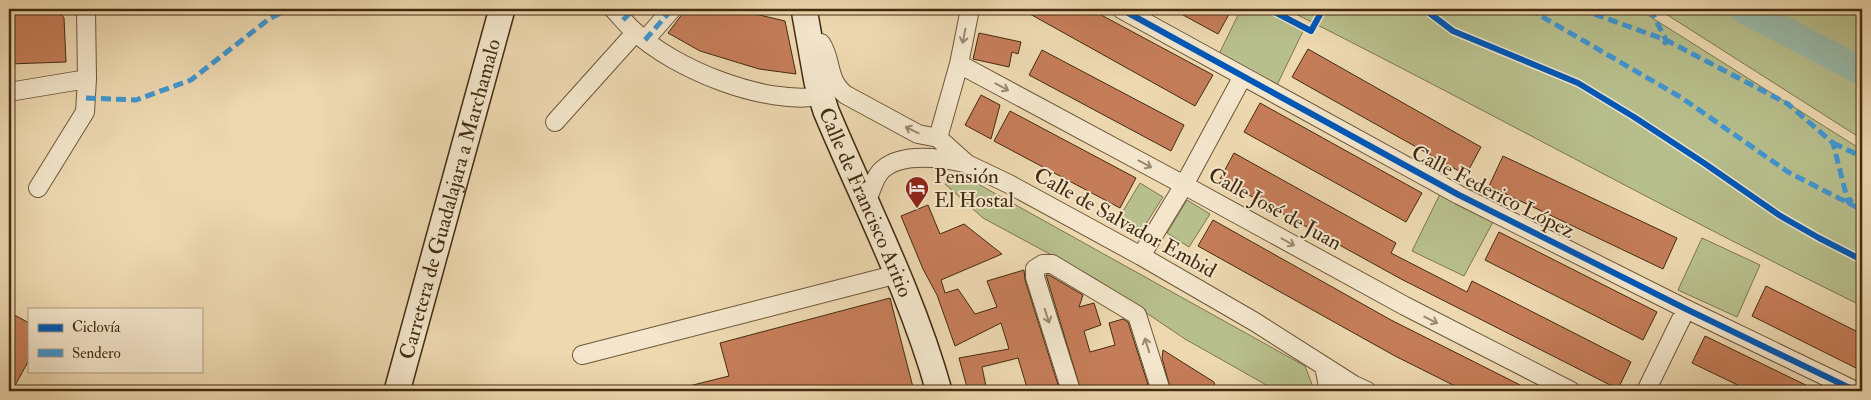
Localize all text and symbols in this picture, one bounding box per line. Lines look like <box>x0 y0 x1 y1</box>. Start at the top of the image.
one-way arrow <box>959 28 969 44</box>
street label: Carretera de Guadalajara a Marchamalo <box>393 36 507 362</box>
one-way arrow <box>994 83 1009 92</box>
street label: Calle de Francisco Aritio <box>812 103 919 301</box>
one-way arrow <box>905 125 920 134</box>
street label: Calle Federico López <box>1407 139 1579 245</box>
one-way arrow <box>1138 159 1153 169</box>
street label: Calle José de Juan <box>1204 161 1347 257</box>
street label: Calle de Salvador Embid <box>1029 162 1222 285</box>
place label: Pensión El Hostal <box>934 163 1015 214</box>
hotel icon: Pensión El Hostal <box>904 175 930 209</box>
one-way arrow <box>1280 238 1295 247</box>
one-way arrow <box>1042 307 1052 323</box>
legend <box>28 308 202 372</box>
one-way arrow <box>1423 315 1438 325</box>
text: Ciclovía <box>72 318 121 337</box>
one-way arrow <box>1141 337 1151 353</box>
text: Sendero <box>72 344 121 363</box>

